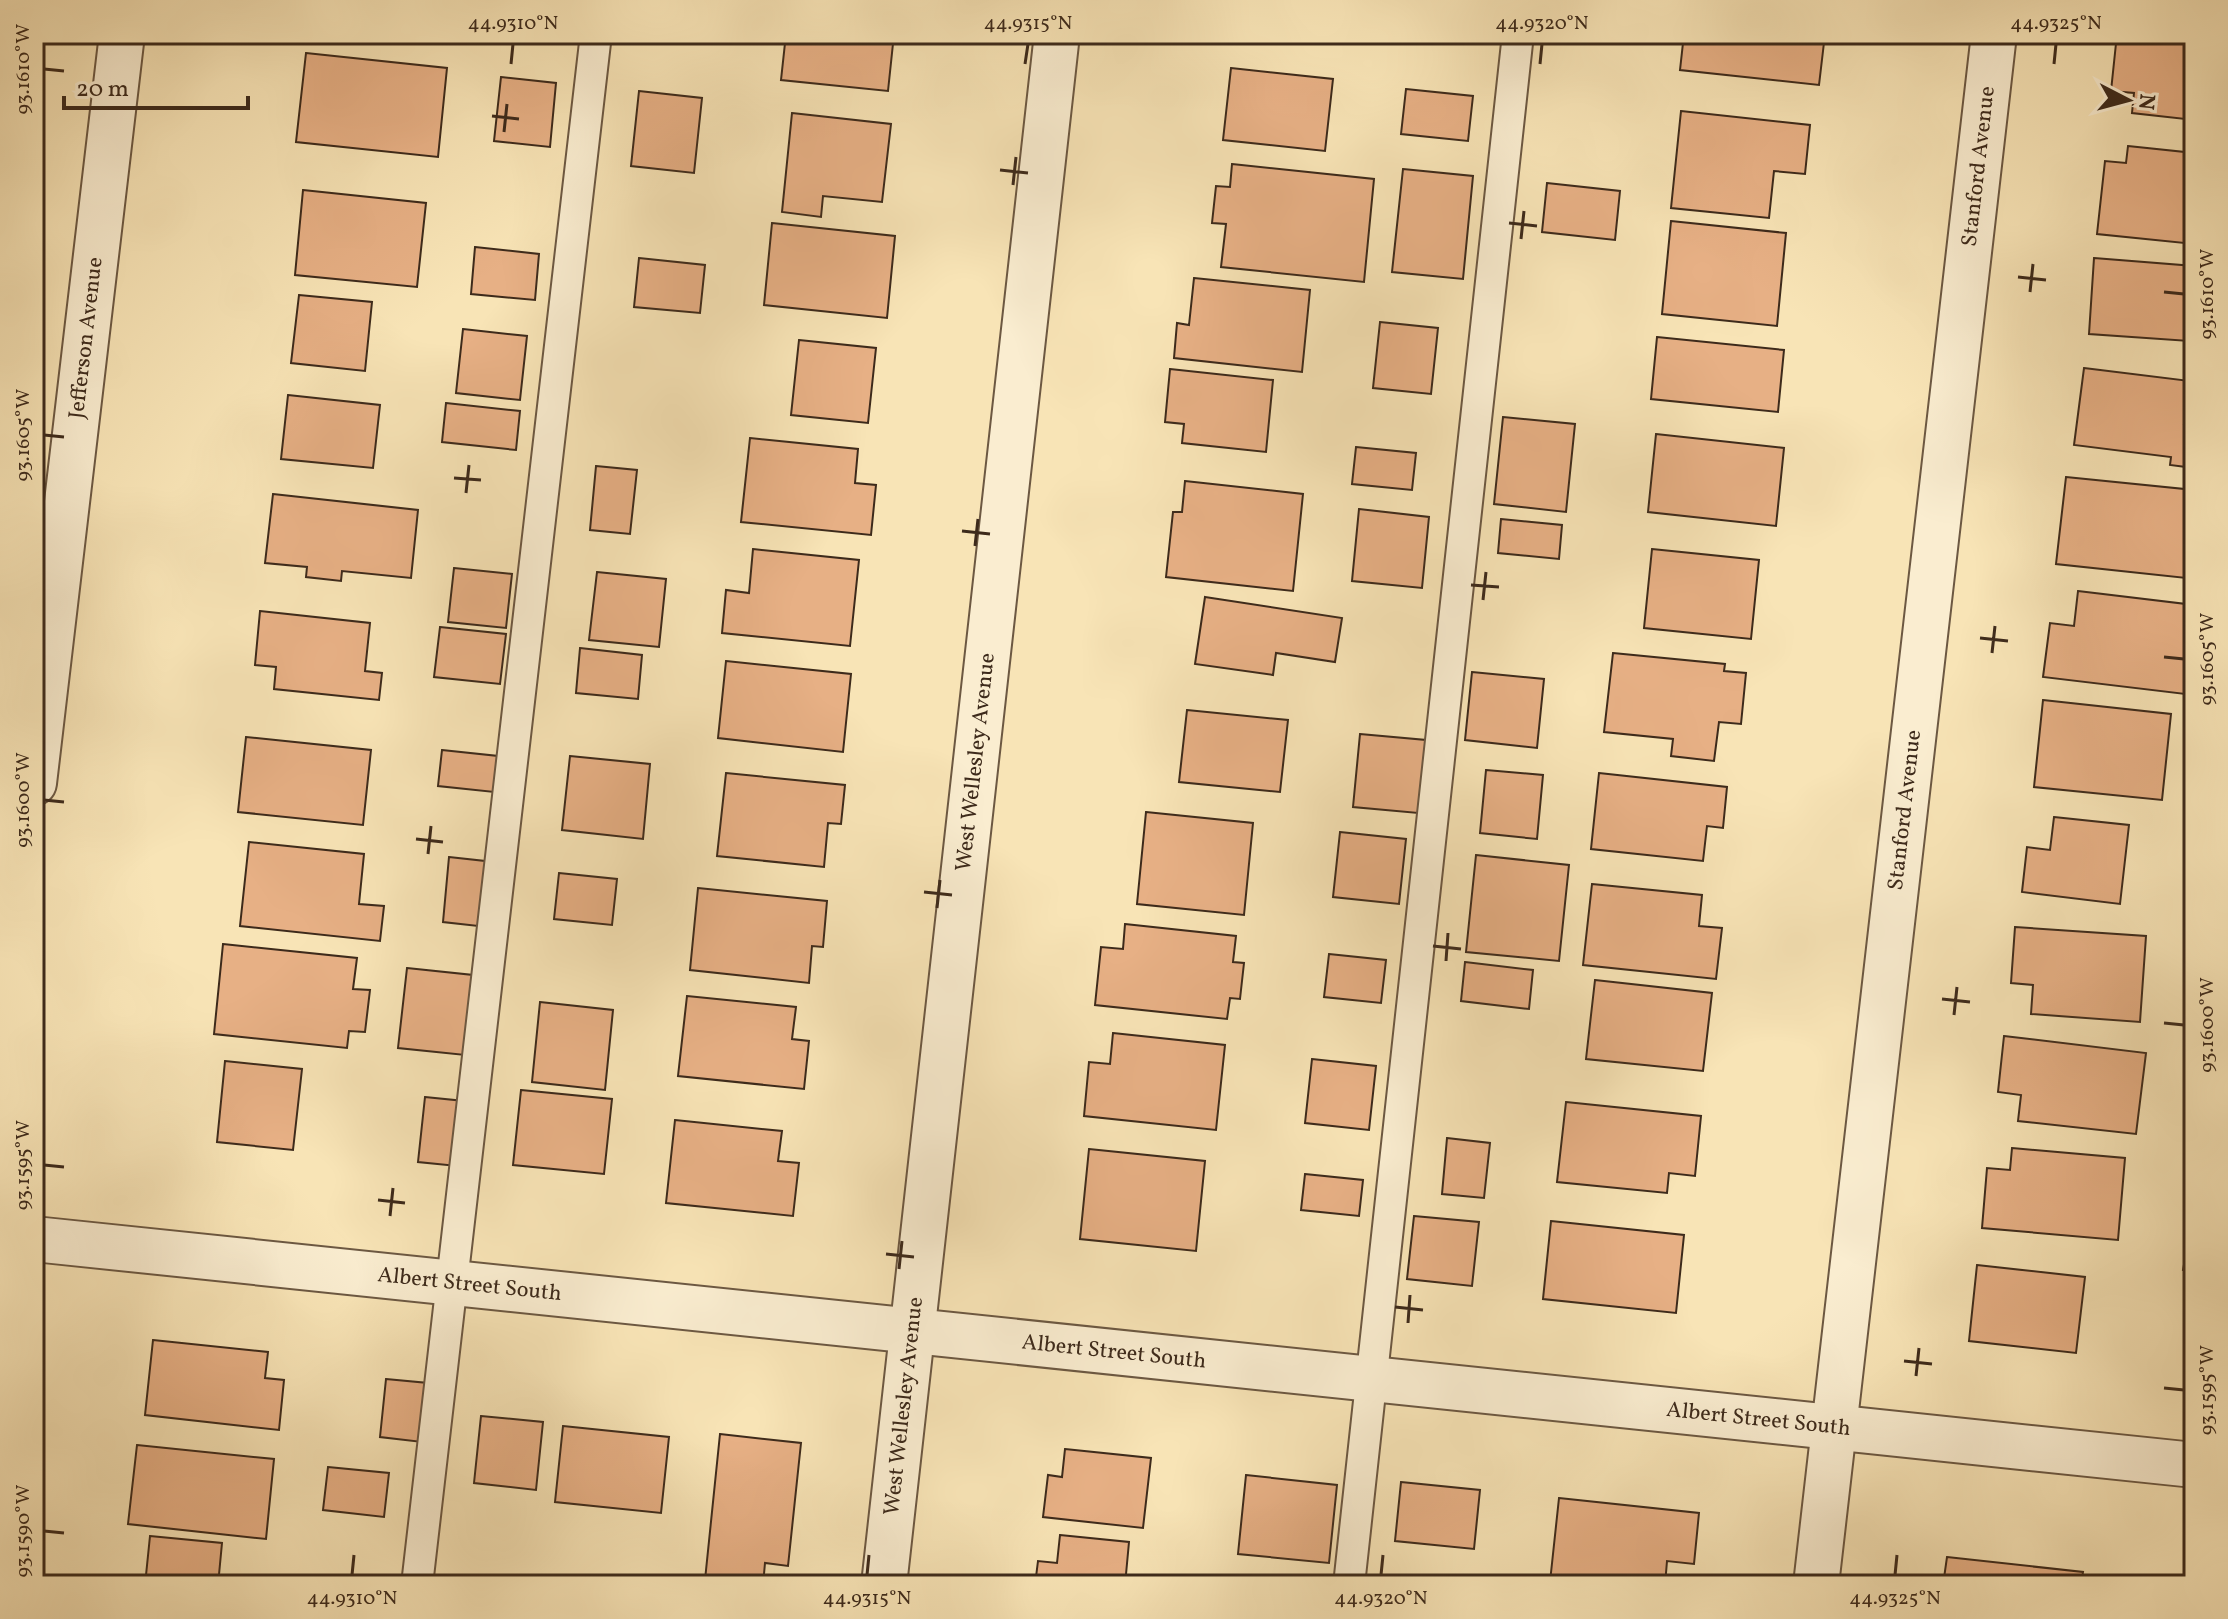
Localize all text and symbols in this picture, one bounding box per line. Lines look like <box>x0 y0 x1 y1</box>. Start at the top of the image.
text: 44.9310°N <box>468 10 558 38</box>
text: 44.9315°N <box>984 10 1072 38</box>
text: 44.9320°N <box>1495 10 1589 38</box>
text: 44.9325°N <box>2010 10 2102 38</box>
text: 93.1610°W <box>10 24 38 114</box>
scale bar <box>64 60 248 110</box>
north arrow <box>2088 60 2168 140</box>
text: 20 m <box>76 73 129 107</box>
street label: Stanford Avenue <box>1954 84 2003 248</box>
text: N <box>2129 92 2162 111</box>
text: 93.1610°W <box>2194 249 2222 339</box>
street label: Jefferson Avenue <box>61 255 111 421</box>
text: 93.1605°W <box>10 389 38 481</box>
text: 93.1605°W <box>2194 613 2222 705</box>
street label: West Wellesley Avenue <box>948 651 1003 873</box>
street label: Stanford Avenue <box>1880 728 1930 892</box>
text: 93.1600°W <box>10 752 38 848</box>
text: 93.1600°W <box>2194 977 2222 1073</box>
text: 93.1595°W <box>10 1120 38 1210</box>
street label: Albert Street South <box>376 1260 563 1310</box>
street label: West Wellesley Avenue <box>876 1295 932 1517</box>
street label: Albert Street South <box>1020 1327 1208 1377</box>
text: 93.1595°W <box>2194 1345 2222 1435</box>
street label: Albert Street South <box>1665 1394 1852 1444</box>
text: 93.1590°W <box>10 1485 38 1577</box>
text: 44.9310°N <box>307 1585 397 1613</box>
text: 44.9315°N <box>823 1585 911 1613</box>
text: 44.9320°N <box>1334 1585 1428 1613</box>
text: 44.9325°N <box>1849 1585 1941 1613</box>

